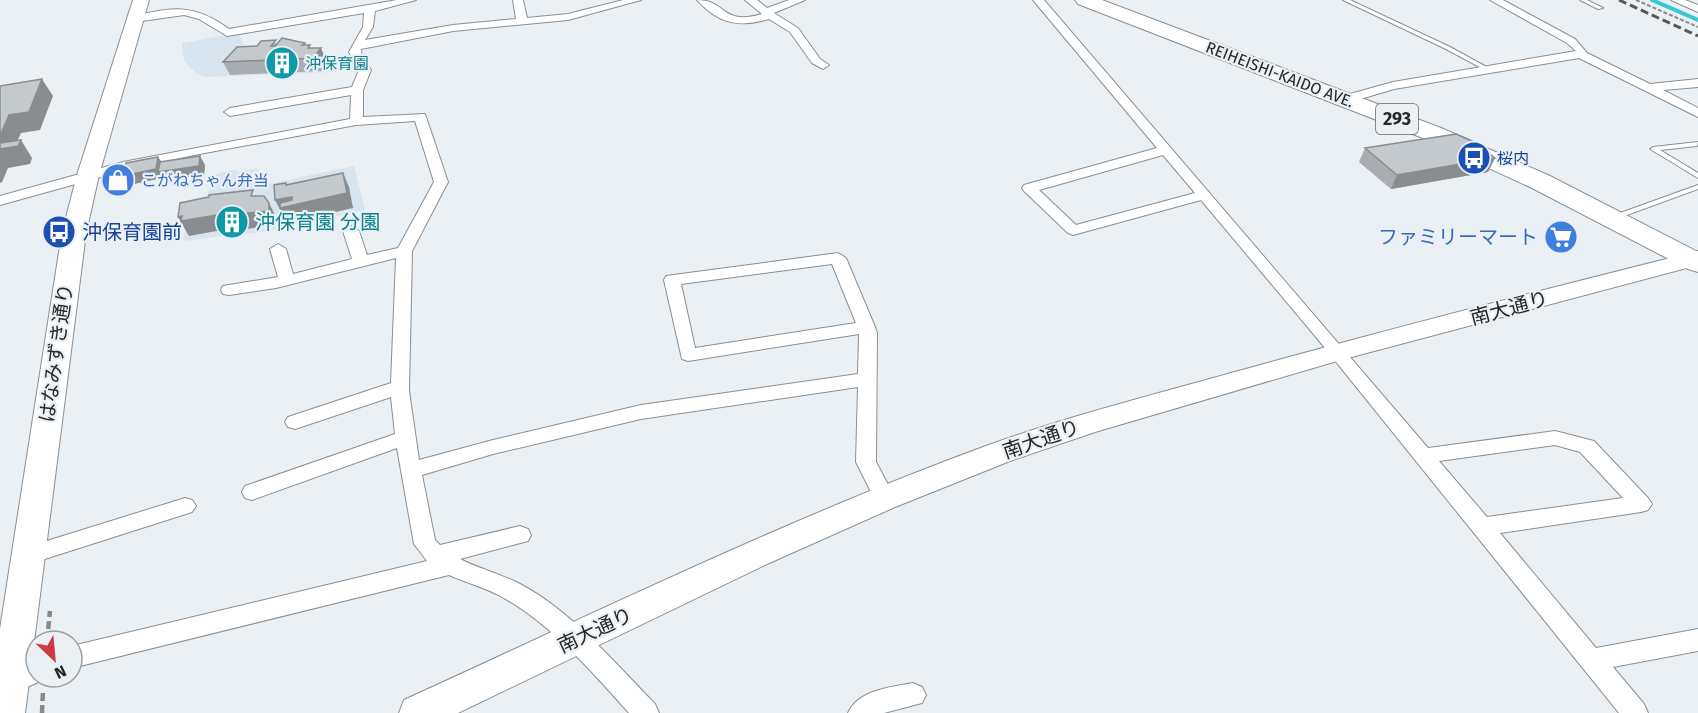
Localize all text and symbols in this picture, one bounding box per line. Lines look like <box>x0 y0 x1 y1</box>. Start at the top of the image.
street label: REIHEISHI-KAIDO AVE. <box>1203 37 1357 112</box>
building icon: 沖保育園 <box>264 45 300 81</box>
place label: 沖保育園 <box>305 54 369 73</box>
road number: 293 <box>1376 104 1418 134</box>
bus stop icon: 桜内 <box>1456 140 1492 176</box>
place label: 桜内 <box>1497 149 1529 168</box>
shop icon: こがねちゃん弁当 <box>100 162 136 198</box>
place label: こがねちゃん弁当 <box>141 171 269 190</box>
building icon: 沖保育園 分園 <box>214 204 250 240</box>
place label: 沖保育園 分園 <box>255 210 380 234</box>
bus stop icon: 沖保育園前 <box>41 214 77 250</box>
supermarket icon: ファミリーマート <box>1543 219 1579 255</box>
place label: 沖保育園前 <box>82 220 182 244</box>
place label: ファミリーマート <box>1378 225 1538 249</box>
street label: はなみずき通り <box>34 282 78 424</box>
street label: 南大通り <box>1467 286 1551 330</box>
street label: 南大通り <box>999 415 1083 463</box>
street label: 南大通り <box>554 602 636 658</box>
north arrow <box>24 629 84 689</box>
text: N <box>51 661 69 683</box>

